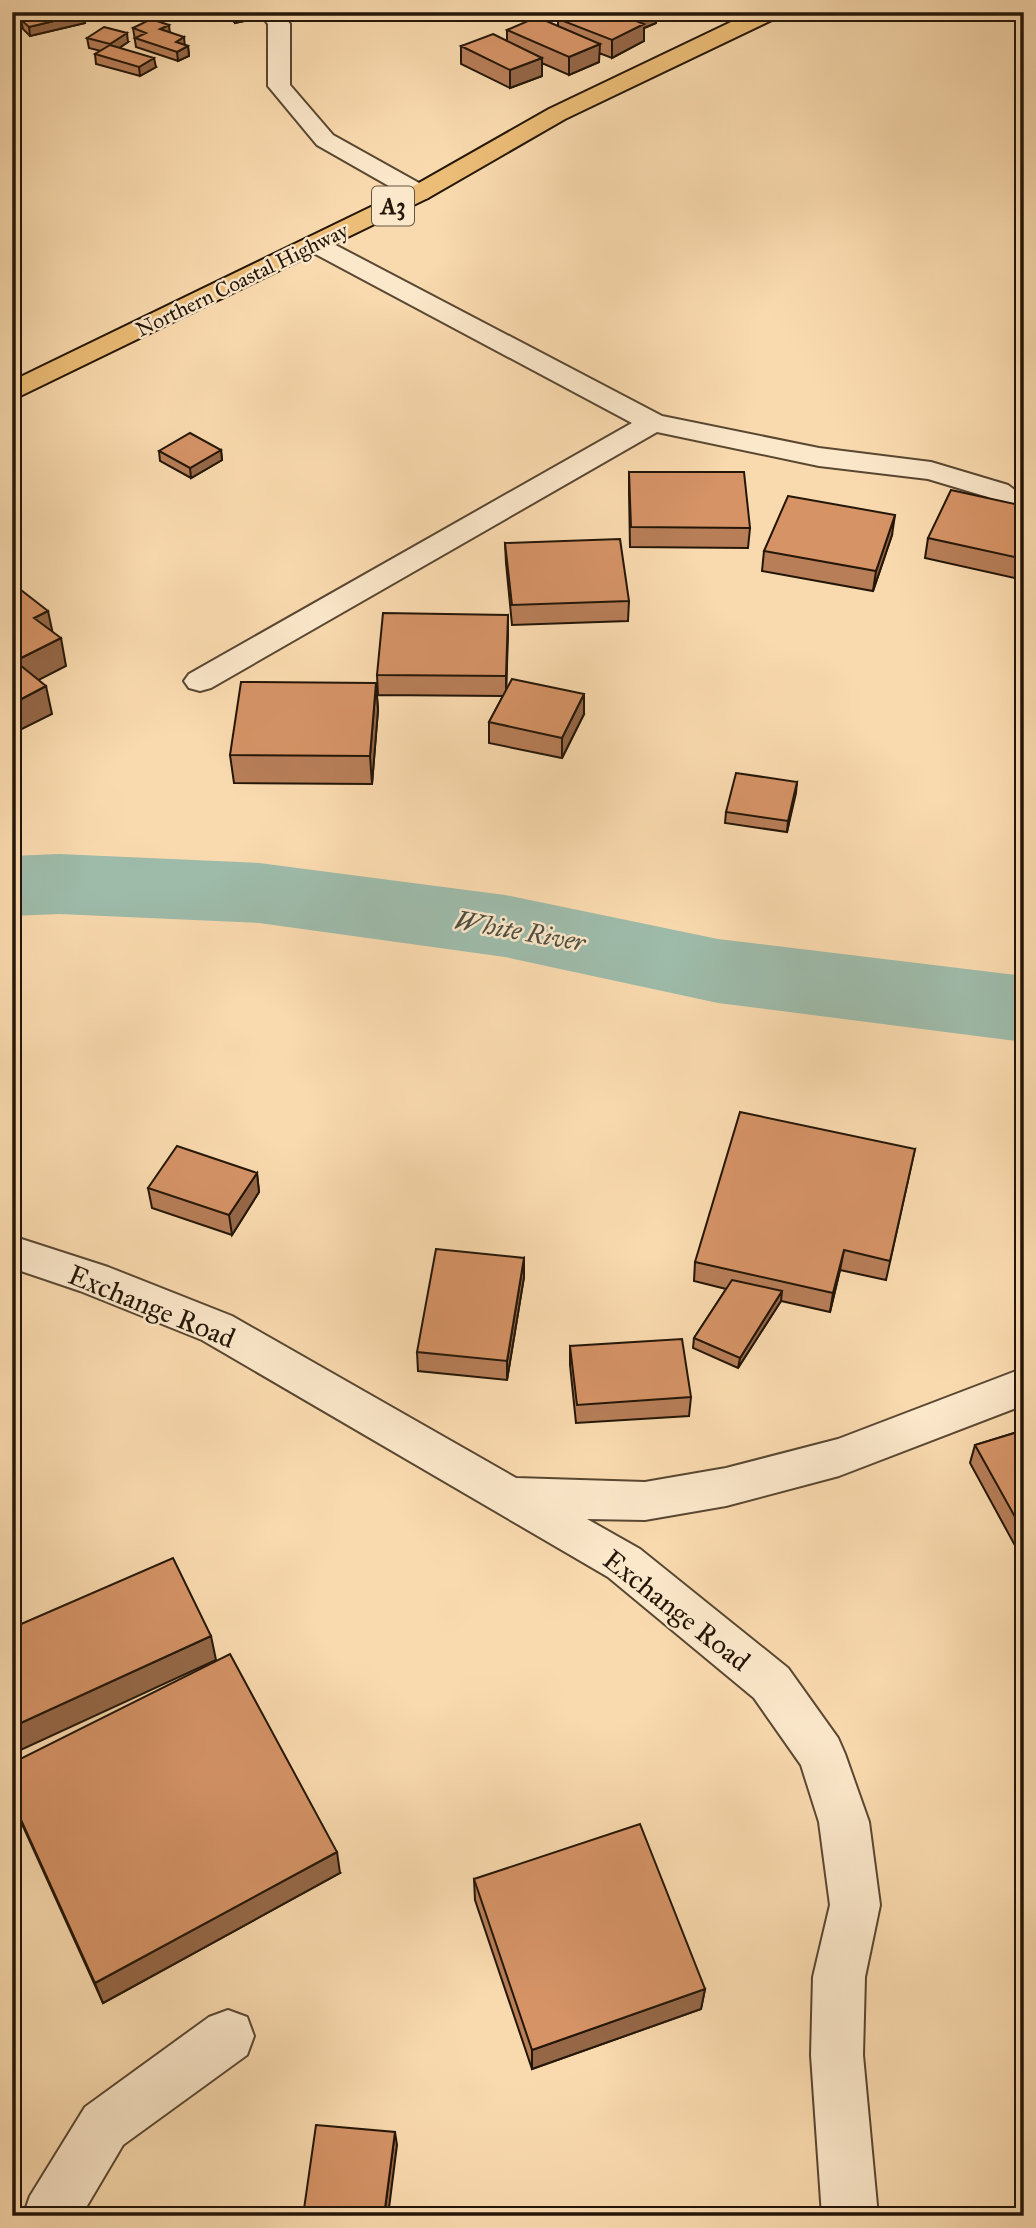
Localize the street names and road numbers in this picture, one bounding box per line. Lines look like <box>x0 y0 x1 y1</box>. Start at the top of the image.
road number: A3 <box>372 186 414 226</box>
street label: Northern Coastal Highway <box>132 217 353 343</box>
street label: Exchange Road <box>63 1257 240 1356</box>
street label: Exchange Road <box>596 1542 757 1679</box>

